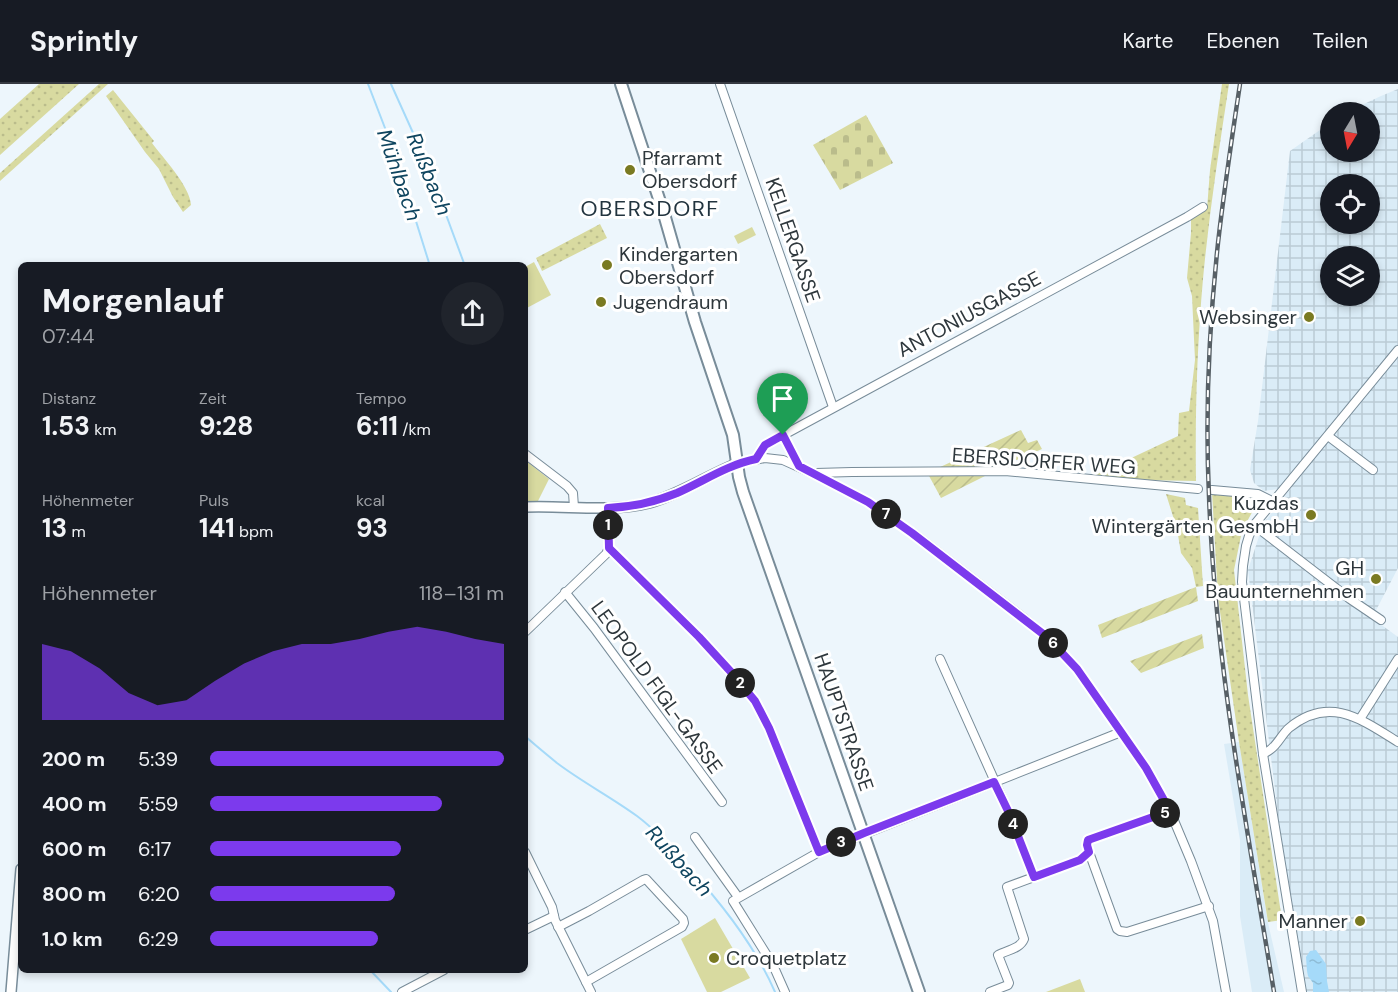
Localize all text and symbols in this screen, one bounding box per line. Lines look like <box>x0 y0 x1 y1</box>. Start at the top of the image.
text: Sprintly <box>30 23 138 60</box>
text: Karte <box>1123 27 1173 55</box>
text: Ebenen <box>1206 27 1279 55</box>
text: Teilen <box>1312 27 1368 55</box>
north arrow <box>1320 102 1380 162</box>
map controls <box>1320 102 1380 306</box>
water label: Mühlbach <box>370 125 428 225</box>
water label: Rußbach <box>400 128 458 220</box>
place label: Pfarramt Obersdorf <box>642 145 738 194</box>
marker: Pfarramt Obersdorf <box>623 163 637 177</box>
street label: KELLERGASSE <box>760 174 826 306</box>
button: locate <box>1320 174 1380 234</box>
district label: OBERSDORF <box>580 194 720 223</box>
place label: Kindergarten Obersdorf <box>619 241 738 290</box>
button: layers <box>1320 246 1380 306</box>
marker: Kindergarten Obersdorf <box>600 258 614 272</box>
street label: ANTONIUSGASSE <box>893 265 1045 363</box>
text: Morgenlauf <box>42 279 224 322</box>
button: share <box>441 282 504 345</box>
place label: Jugendraum <box>613 289 728 315</box>
marker: Jugendraum <box>594 295 608 309</box>
place label: Websinger <box>1199 304 1297 330</box>
marker: Websinger <box>1302 310 1316 324</box>
text: 07:44 <box>42 323 94 349</box>
pin <box>757 373 808 435</box>
icon: arrive <box>766 382 799 415</box>
text: Distanz <box>42 388 96 409</box>
text: Zeit <box>199 388 227 409</box>
text: Tempo <box>356 388 406 409</box>
text: 1.53 <box>42 409 90 443</box>
text: 9:28 <box>199 409 253 443</box>
text: 6:11 <box>356 409 398 443</box>
text: km <box>90 419 116 440</box>
text: /km <box>398 419 431 440</box>
street label: EBERSDORFER WEG <box>951 442 1137 480</box>
text: Höhenmeter <box>42 490 134 511</box>
text: Puls <box>199 490 229 511</box>
text: kcal <box>356 490 385 511</box>
place label: Kuzdas Wintergärten GesmbH <box>1092 490 1299 539</box>
pin: 7 <box>871 499 901 529</box>
text: 7 <box>882 503 890 524</box>
marker: Kuzdas Wintergärten GesmbH <box>1304 508 1318 522</box>
pin: 1 <box>593 510 623 540</box>
text: 13 <box>42 511 67 545</box>
text: 141 <box>199 511 235 545</box>
text: 93 <box>356 511 388 545</box>
text: 1 <box>605 514 611 535</box>
text: m <box>67 521 86 542</box>
text: bpm <box>235 521 273 542</box>
place label: GH Bauunternehmen <box>1205 555 1364 604</box>
marker: GH Bauunternehmen <box>1369 572 1383 586</box>
text: Höhenmeter <box>42 580 157 606</box>
text: 118–131 m <box>419 580 504 606</box>
street label: LEOPOLD FIGL-GASSE <box>586 595 728 779</box>
pin: 6 <box>1038 628 1068 658</box>
text: 6 <box>1048 632 1058 653</box>
street label: HAUPTSTRASSE <box>808 650 880 794</box>
pin: 2 <box>725 668 755 698</box>
text: 2 <box>735 672 745 693</box>
text: 200 m <box>42 746 105 772</box>
text: 5:39 <box>138 746 178 772</box>
text: 400 m <box>42 791 107 817</box>
text: 5:59 <box>138 791 178 817</box>
pin: 5 <box>1150 798 1180 828</box>
text: 5 <box>1160 802 1170 823</box>
pin: 4 <box>998 809 1028 839</box>
text: 4 <box>1008 813 1018 834</box>
water label: Rußbach <box>639 819 719 903</box>
pin: 3 <box>826 827 856 857</box>
text: 3 <box>836 831 846 852</box>
text: 600 m <box>42 836 106 862</box>
text: 6:17 <box>138 836 172 862</box>
text: 800 m <box>42 881 106 907</box>
text: 6:20 <box>138 881 180 907</box>
place label: Manner <box>1279 908 1348 934</box>
marker: Manner <box>1353 914 1367 928</box>
text: 1.0 km <box>42 926 103 952</box>
text: 6:29 <box>138 926 178 952</box>
place label: Croquetplatz <box>726 945 847 971</box>
marker: Croquetplatz <box>707 951 721 965</box>

